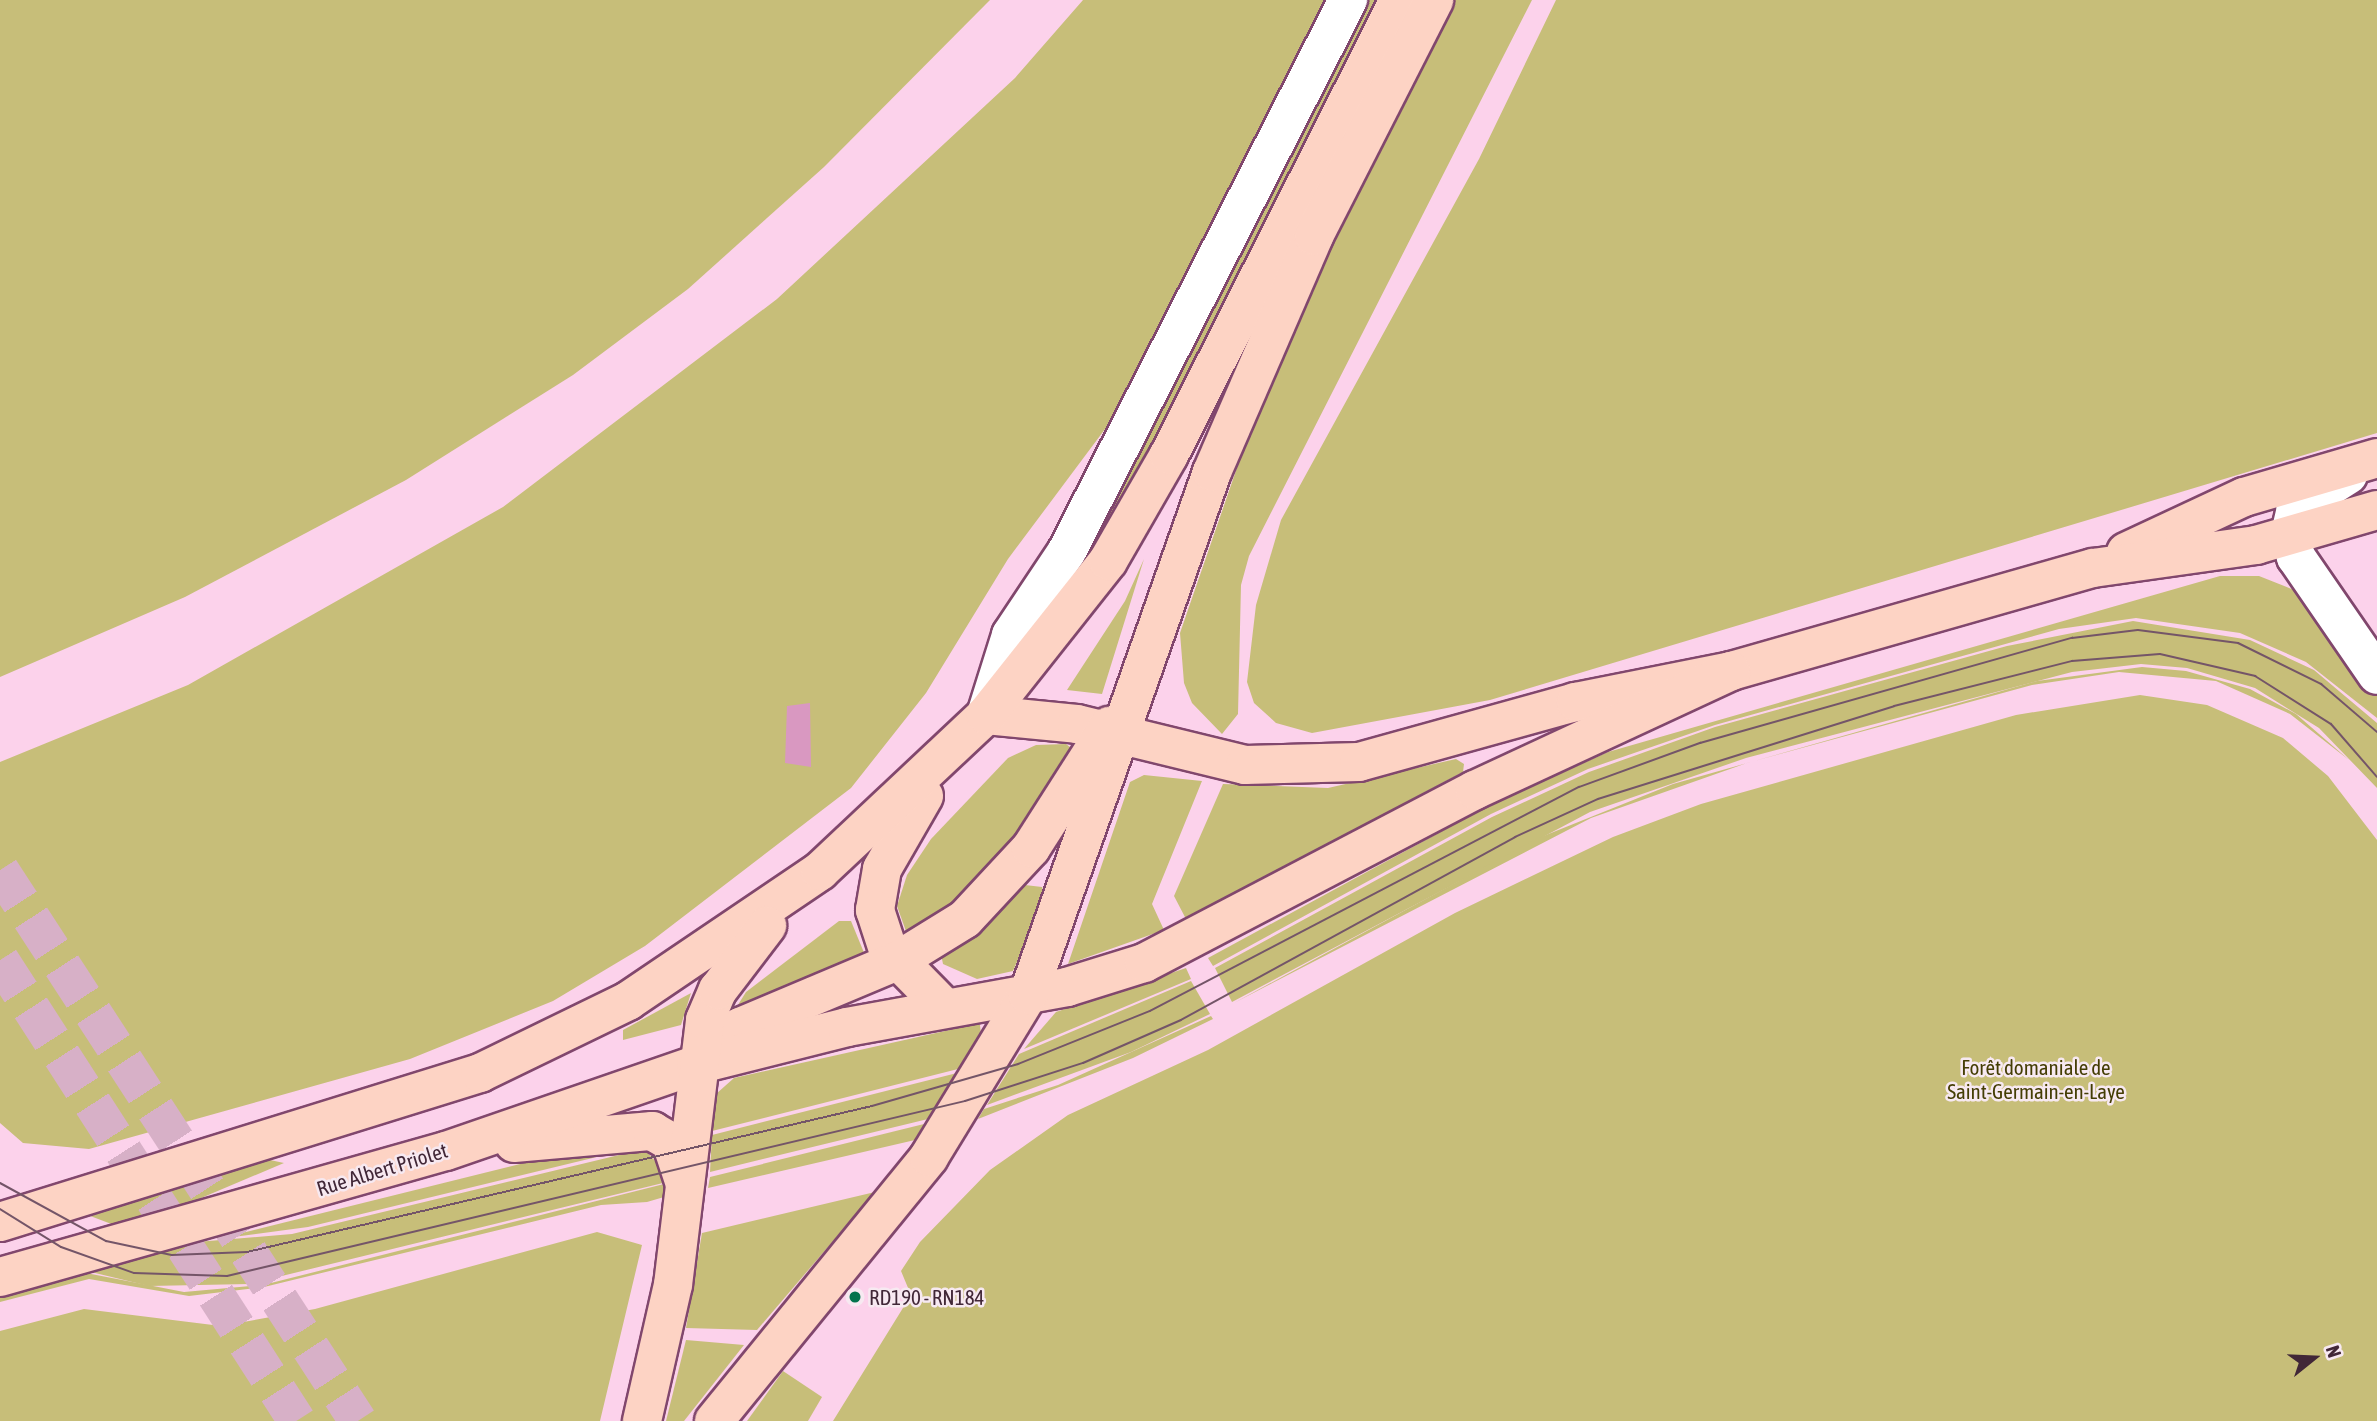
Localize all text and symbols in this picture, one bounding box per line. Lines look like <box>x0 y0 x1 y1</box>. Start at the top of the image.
park label: Forêt domaniale de Saint-Germain-en-Laye <box>1947 1054 2125 1104</box>
street label: Rue Albert Priolet <box>314 1137 450 1201</box>
place label: RD190 - RN184 <box>869 1284 984 1310</box>
marker: RD190 - RN184 <box>847 1289 863 1305</box>
north arrow <box>2279 1323 2349 1393</box>
text: N <box>2322 1343 2346 1360</box>

